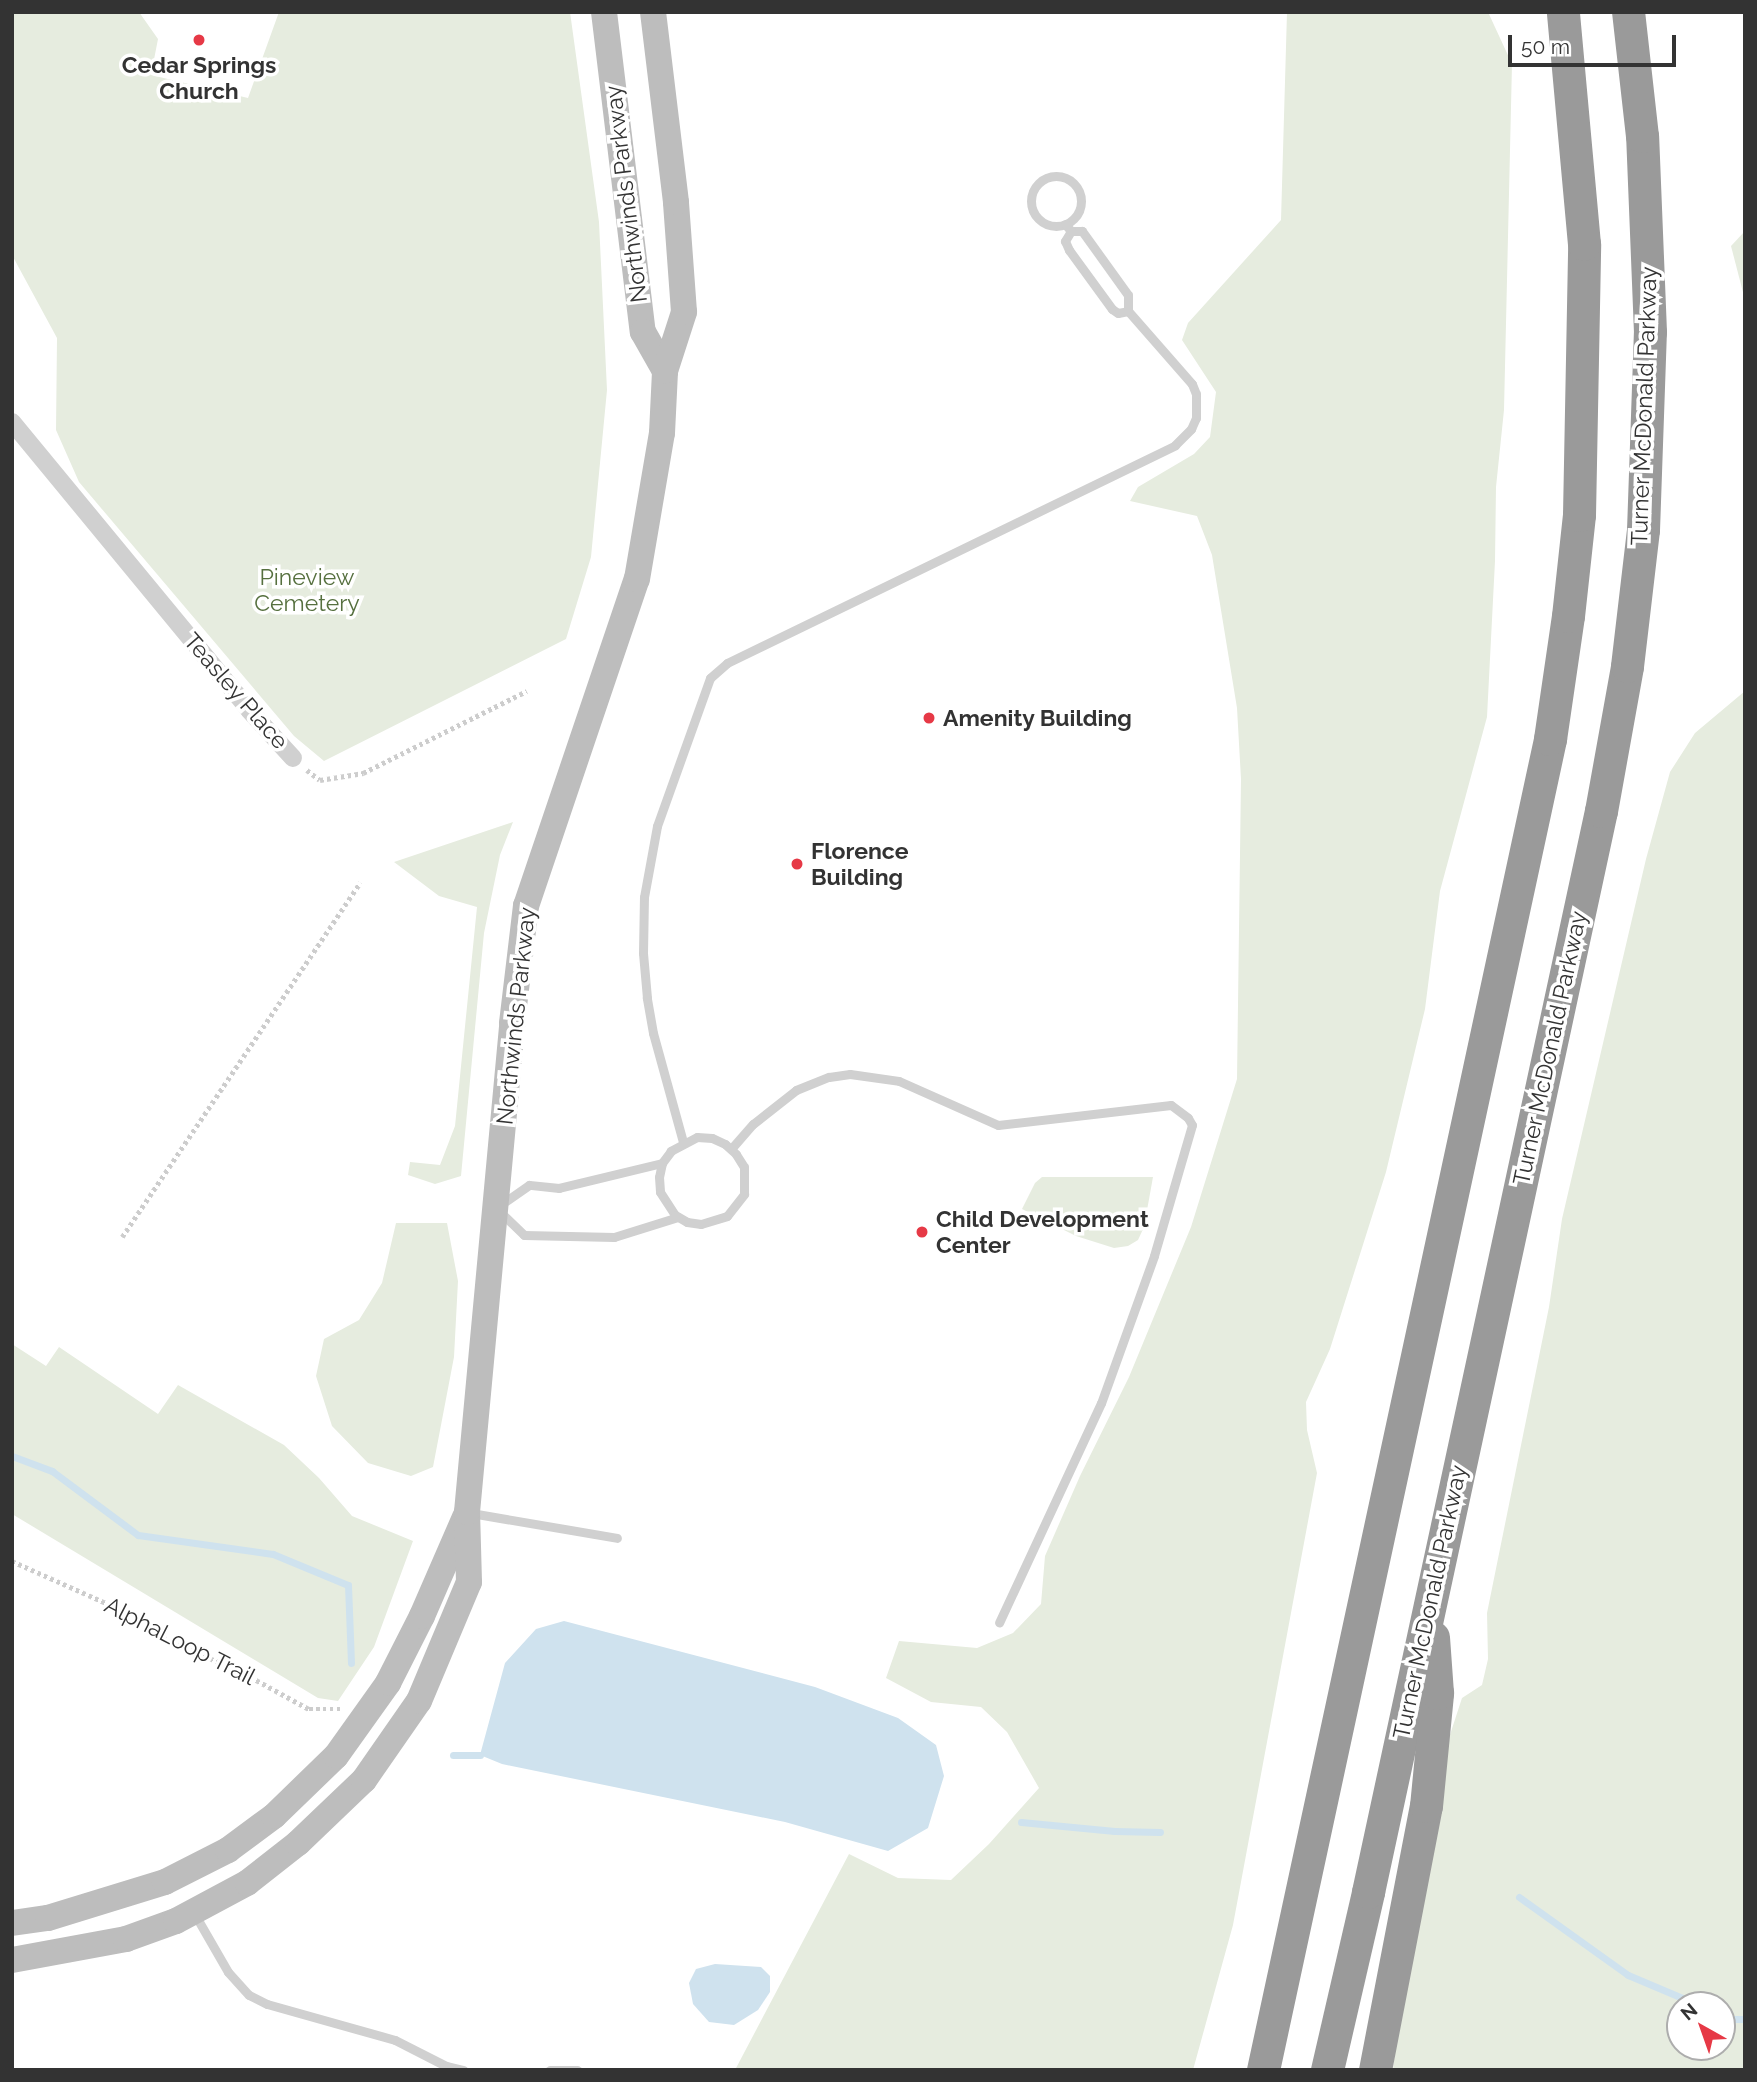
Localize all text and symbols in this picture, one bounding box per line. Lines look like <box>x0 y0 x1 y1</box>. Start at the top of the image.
scale bar <box>1512 21 1680 65</box>
marker: Cedar Springs Church <box>191 32 207 48</box>
text: 50 m <box>1521 34 1570 59</box>
place label: Cedar Springs Church <box>121 51 277 105</box>
street label: Northwinds Parkway <box>599 84 653 304</box>
street label: Turner McDonald Parkway <box>1625 266 1663 546</box>
park label: Pineview Cemetery <box>254 563 360 617</box>
street label: Teasley Place <box>178 627 294 755</box>
place label: Amenity Building <box>943 704 1132 732</box>
marker: Amenity Building <box>921 710 937 726</box>
place label: Florence Building <box>811 837 908 891</box>
marker: Florence Building <box>789 856 805 872</box>
street label: Northwinds Parkway <box>491 906 541 1126</box>
street label: Turner McDonald Parkway <box>1507 908 1593 1188</box>
place label: Child Development Center <box>936 1205 1149 1259</box>
marker: Child Development Center <box>914 1224 930 1240</box>
street label: Turner McDonald Parkway <box>1387 1462 1473 1742</box>
street label: AlphaLoop Trail <box>100 1591 260 1691</box>
north arrow <box>1666 1991 1736 2061</box>
text: N <box>1676 1998 1701 2025</box>

